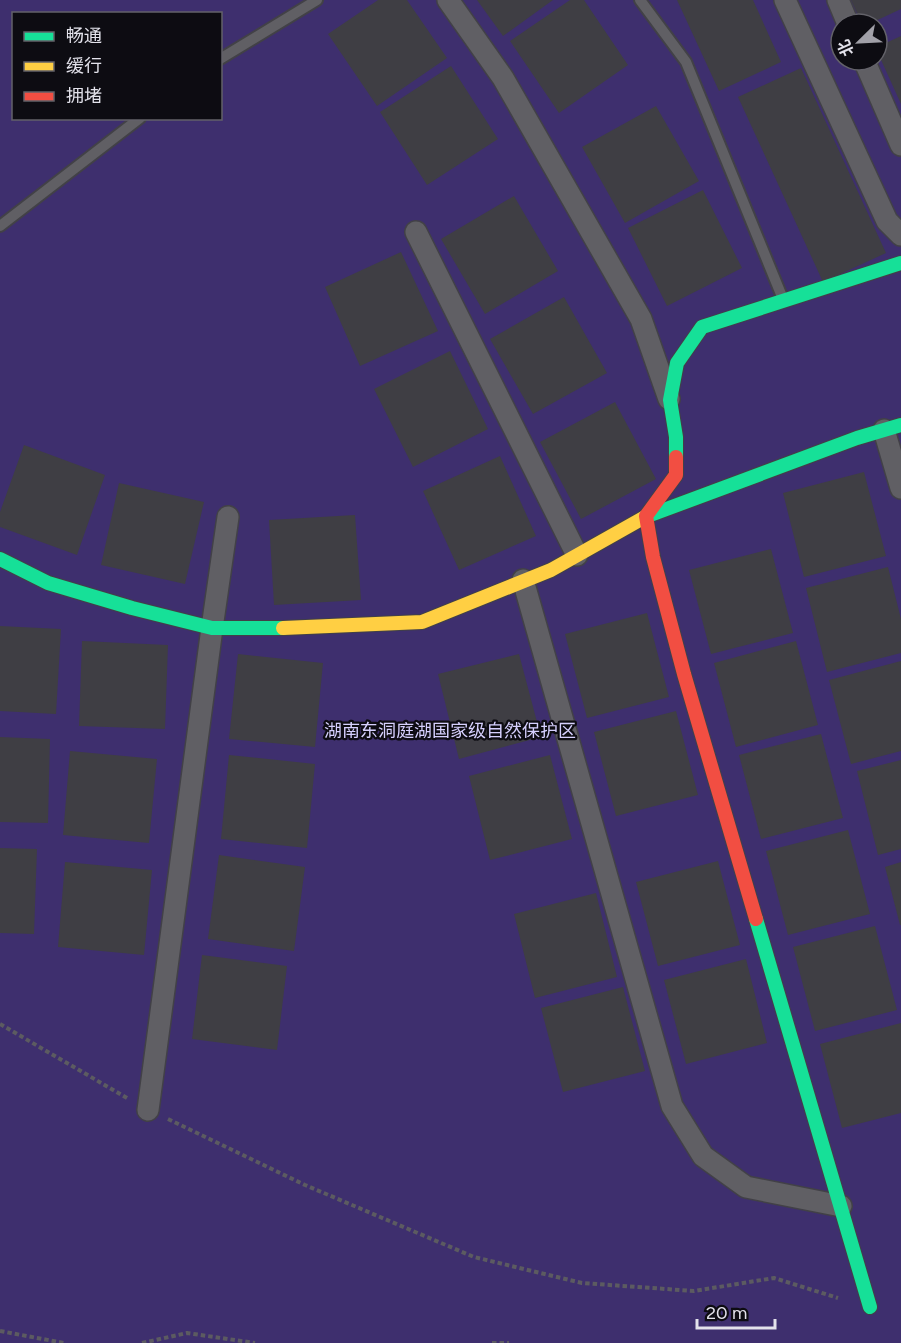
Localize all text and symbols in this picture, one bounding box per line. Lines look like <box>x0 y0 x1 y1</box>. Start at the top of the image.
legend <box>12 12 222 120</box>
north arrow <box>829 12 889 72</box>
text: 畅通 <box>66 25 102 47</box>
text: 北 <box>834 37 858 59</box>
text: 缓行 <box>66 55 102 77</box>
text: 拥堵 <box>66 85 102 107</box>
park label: 湖南东洞庭湖国家级自然保护区 <box>324 720 576 742</box>
scale bar <box>697 1292 775 1330</box>
text: 20 m <box>706 1302 747 1324</box>

